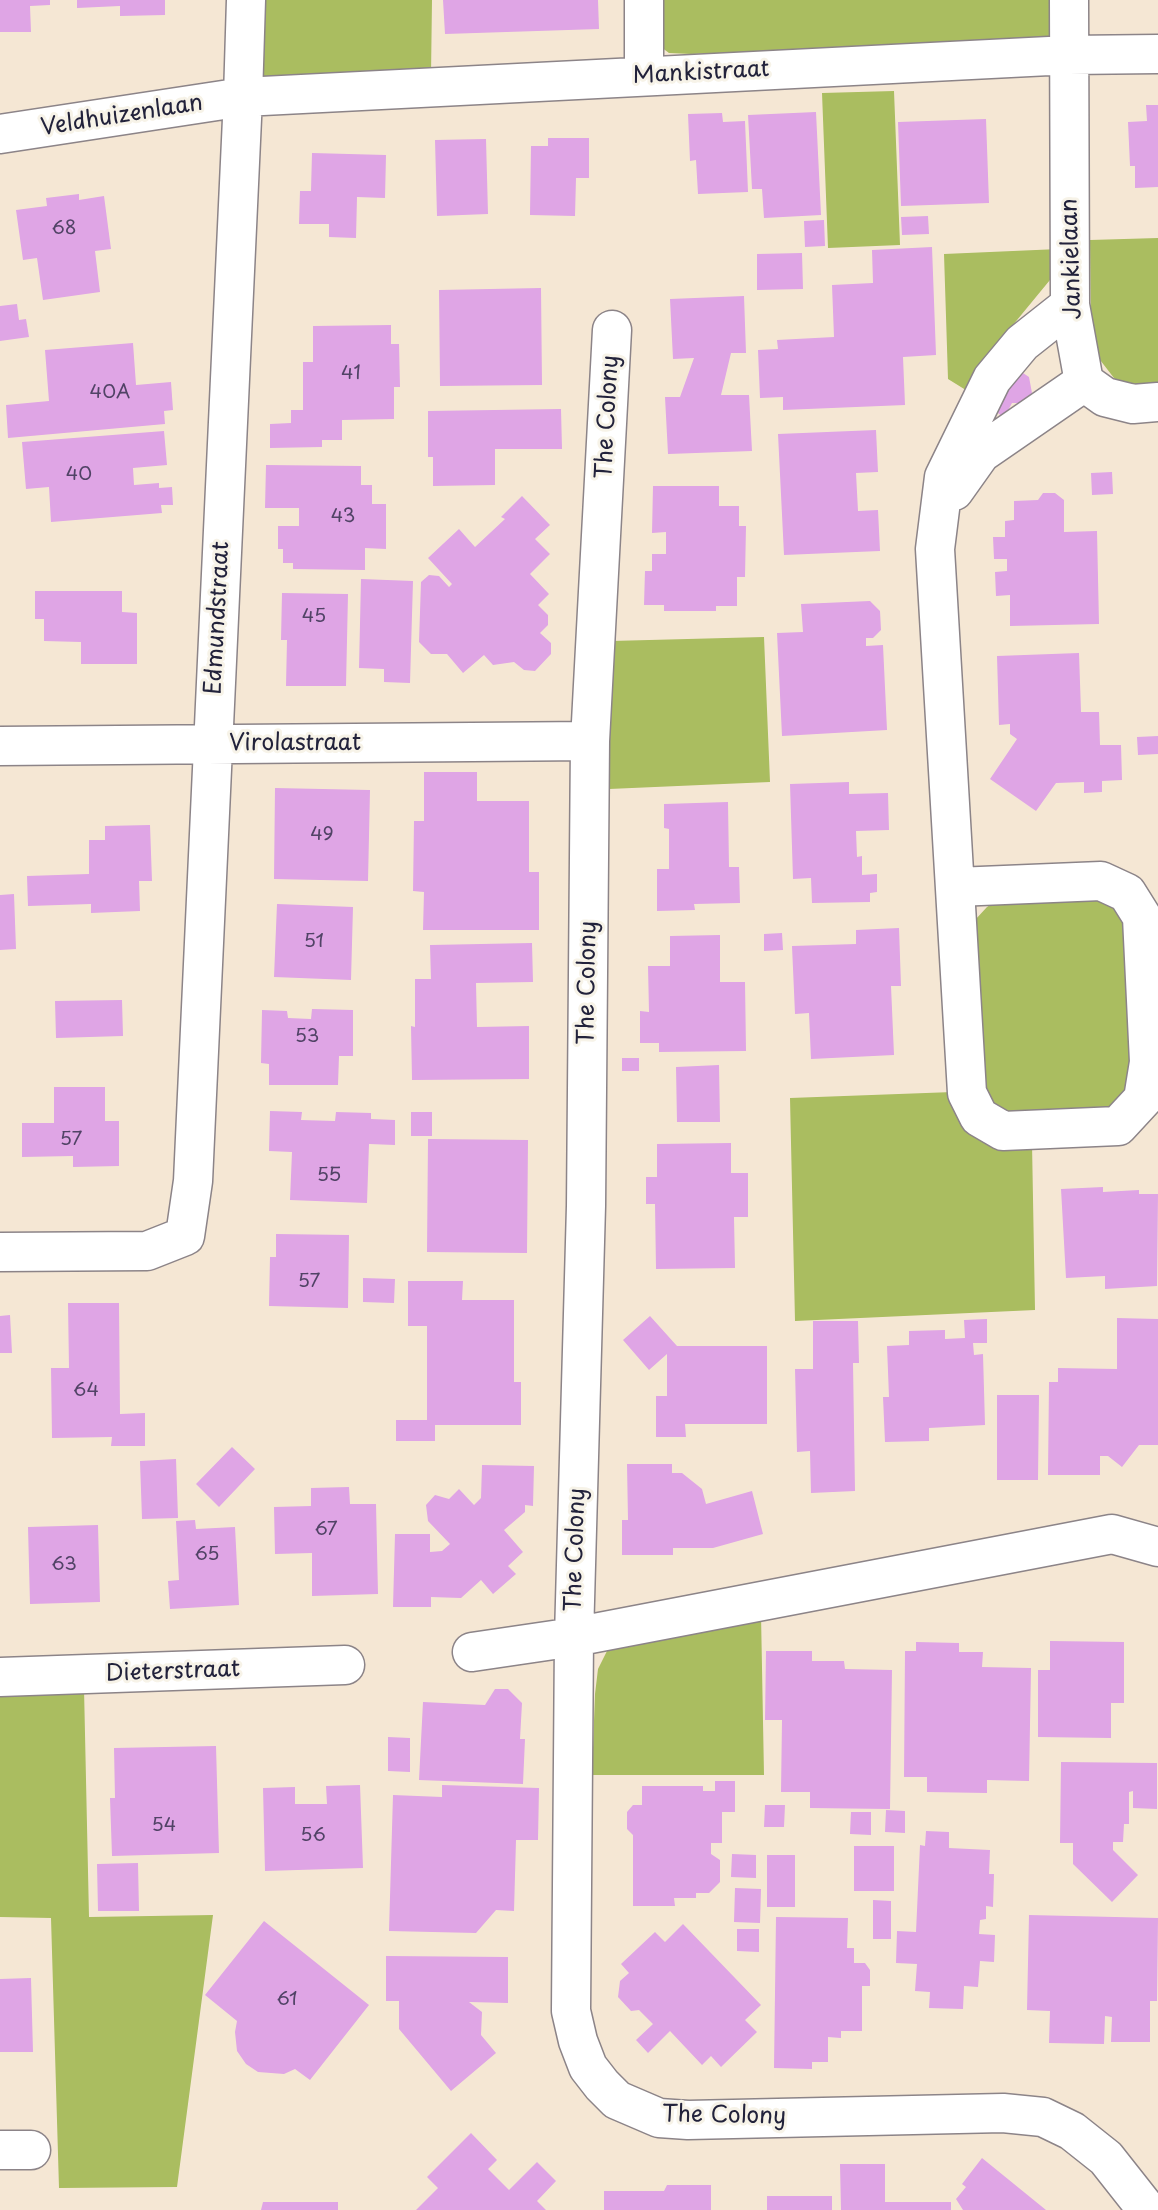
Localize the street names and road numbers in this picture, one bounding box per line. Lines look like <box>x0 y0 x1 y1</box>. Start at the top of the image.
street label: Mankistraat <box>632 56 770 90</box>
street label: Veldhuizenlaan <box>39 90 205 142</box>
street label: Jankielaan <box>1056 198 1088 320</box>
street label: The Colony <box>591 354 625 480</box>
street label: Edmundstraat <box>200 541 236 695</box>
street label: Virolastraat <box>229 730 361 758</box>
street label: The Colony <box>573 921 603 1045</box>
street label: The Colony <box>560 1488 592 1612</box>
street label: Dieterstraat <box>105 1656 241 1688</box>
street label: The Colony <box>662 2101 786 2131</box>

